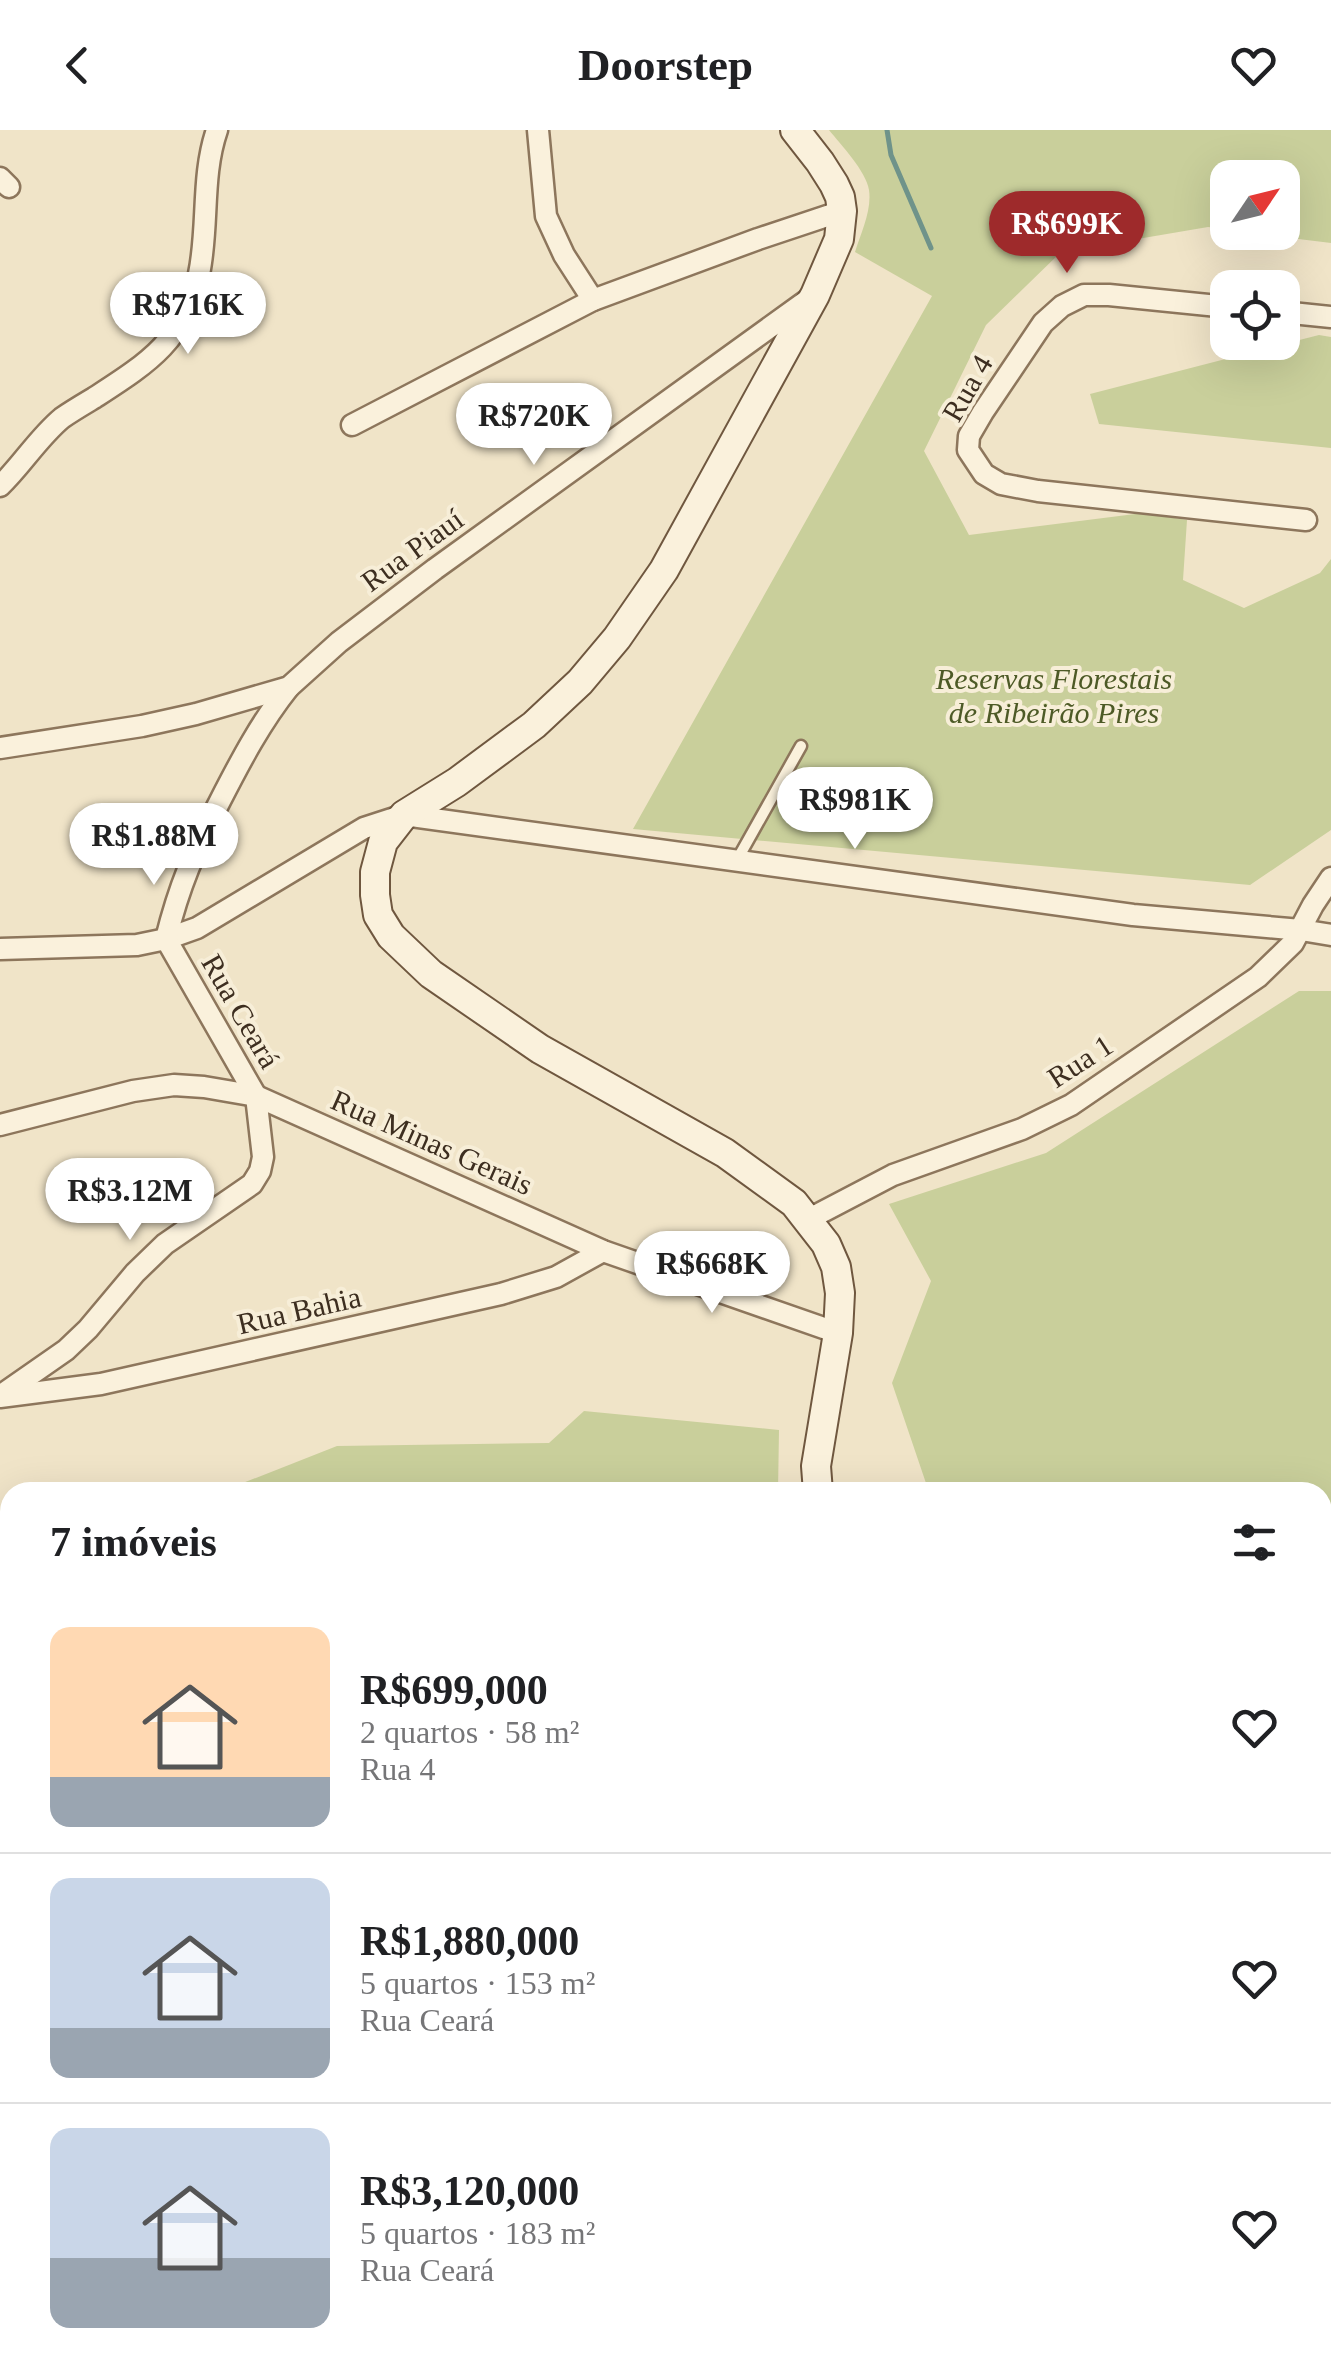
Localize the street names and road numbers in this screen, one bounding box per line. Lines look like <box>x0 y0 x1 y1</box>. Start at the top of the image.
street label: Rua 4 <box>935 349 999 427</box>
street label: Rua Piauí <box>355 502 470 598</box>
street label: Rua Ceará <box>195 948 287 1074</box>
street label: Rua 1 <box>1041 1028 1119 1094</box>
street label: Rua Minas Gerais <box>326 1083 538 1201</box>
street label: Rua Bahia <box>234 1280 364 1340</box>

